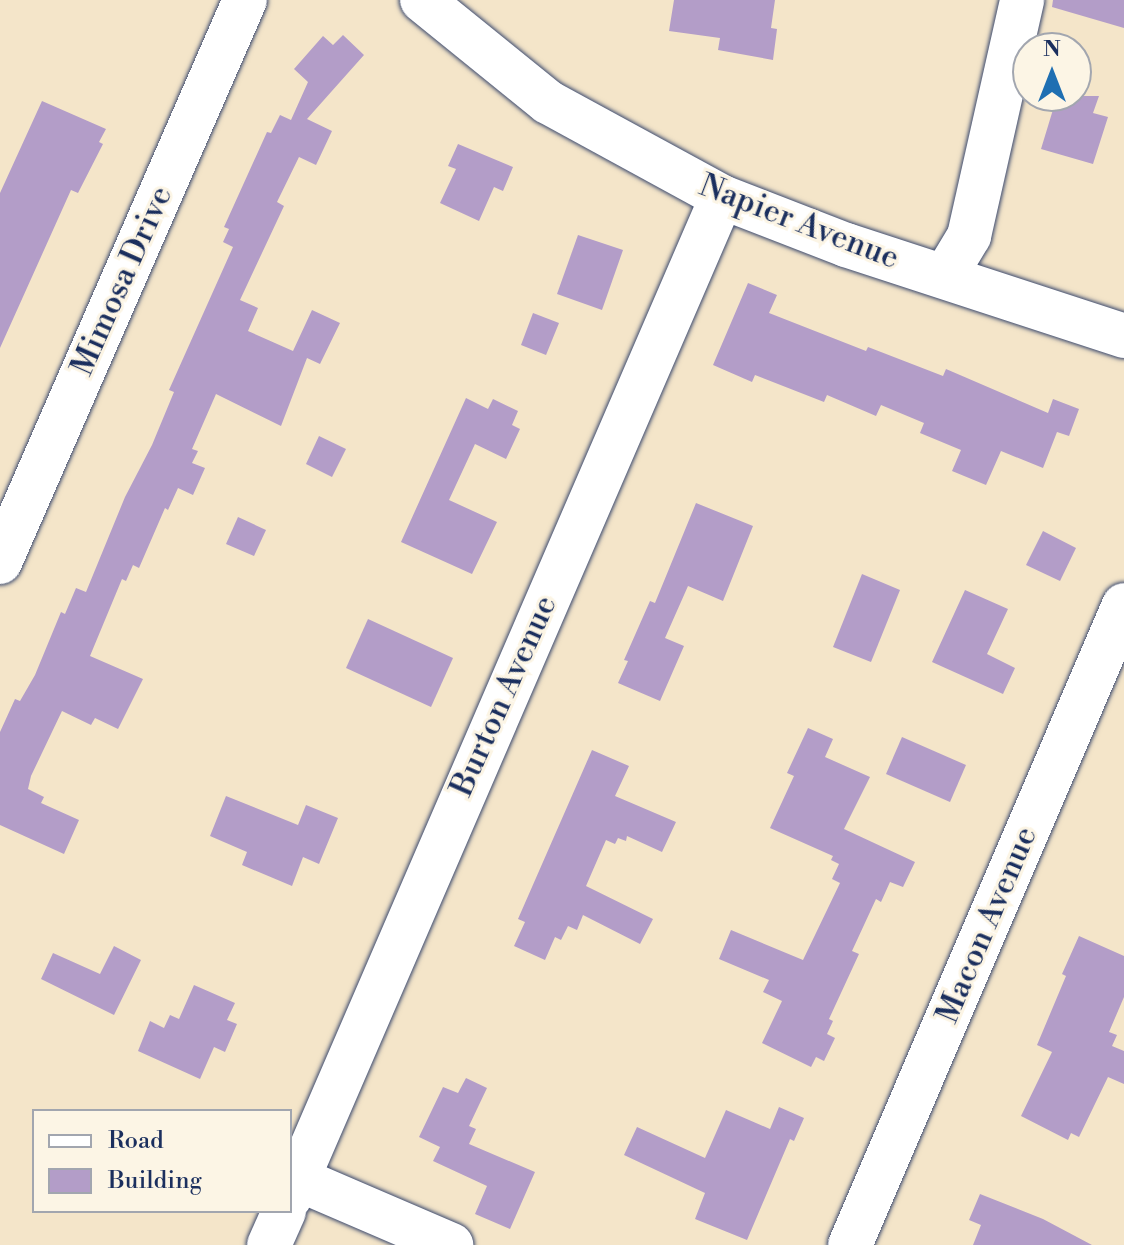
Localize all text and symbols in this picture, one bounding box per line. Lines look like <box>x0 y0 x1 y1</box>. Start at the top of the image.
north arrow <box>1012 32 1092 112</box>
text: N <box>1043 36 1061 63</box>
street label: Napier Avenue <box>694 166 904 278</box>
street label: Mimosa Drive <box>63 180 181 382</box>
street label: Burton Avenue <box>443 590 565 802</box>
street label: Macon Avenue <box>928 821 1046 1029</box>
legend <box>32 1109 292 1213</box>
text: Road <box>108 1126 164 1156</box>
text: Building <box>108 1166 202 1196</box>

